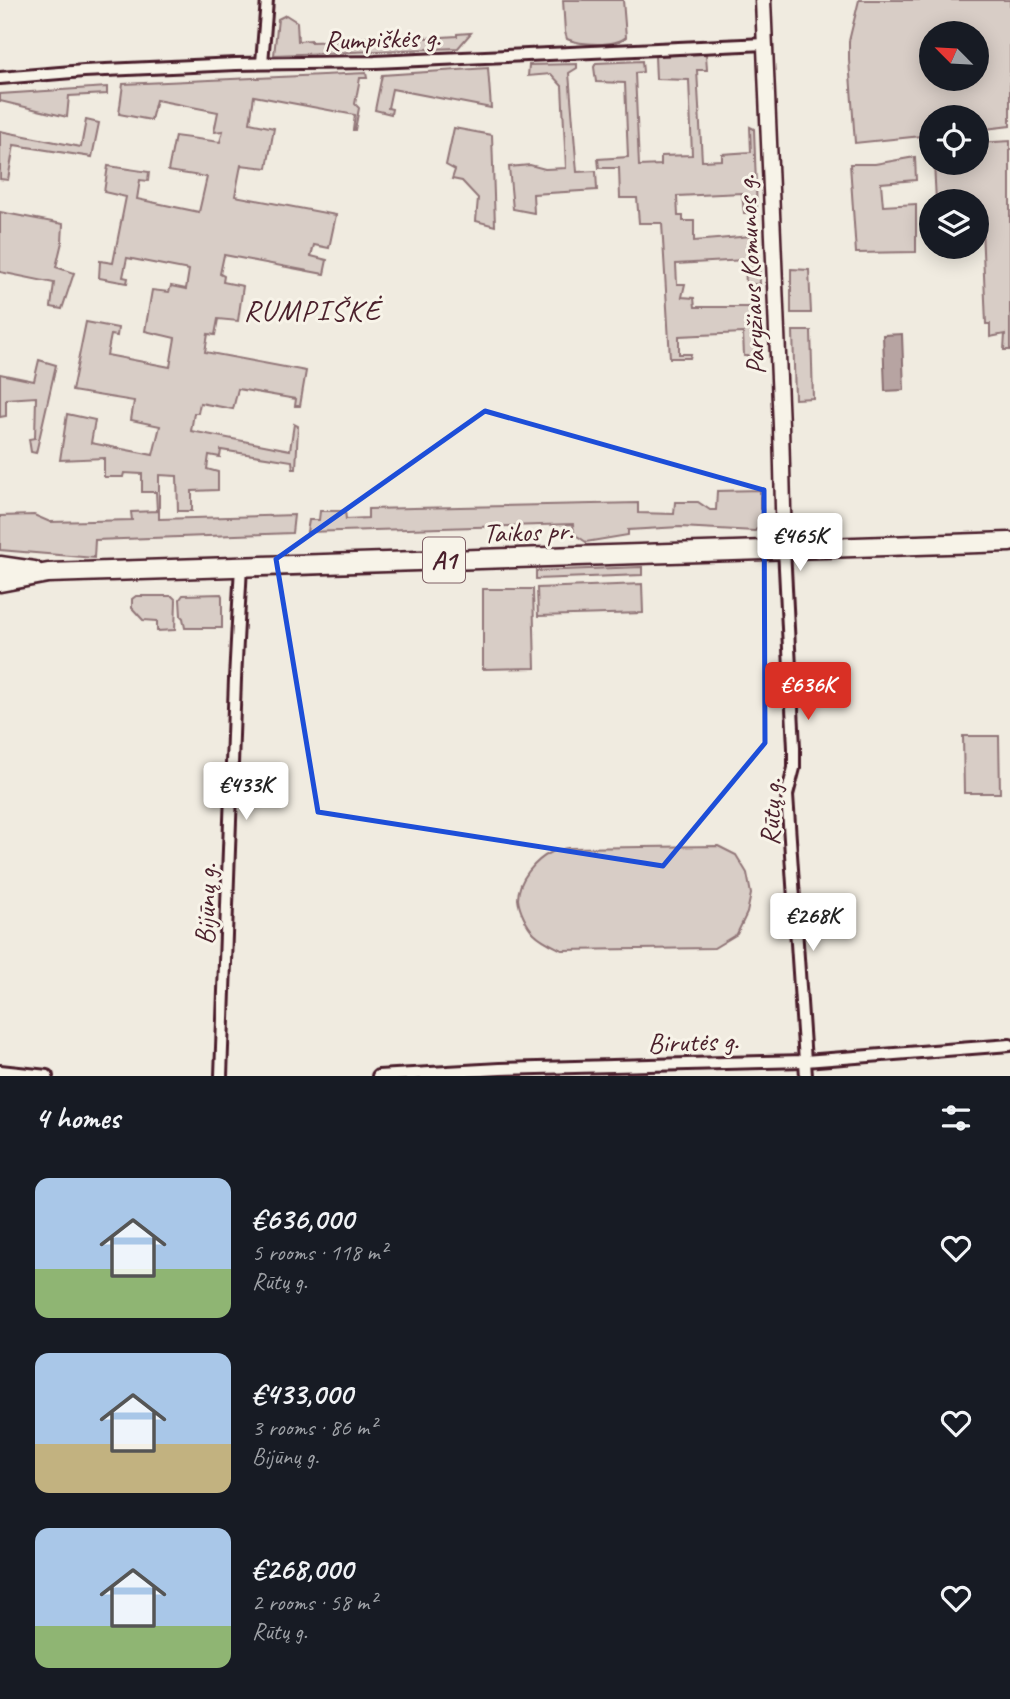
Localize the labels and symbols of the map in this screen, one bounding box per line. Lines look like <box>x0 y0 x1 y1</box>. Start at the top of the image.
street label: Rumpiškės g. <box>323 19 441 58</box>
north arrow <box>919 21 989 91</box>
street label: Paryžiaus Komunos g. <box>728 174 773 376</box>
district label: RUMPIŠKĖ <box>244 291 384 329</box>
street label: Taikos pr. <box>482 512 574 551</box>
pin: €465K <box>751 514 849 573</box>
road number: A1 <box>423 538 465 582</box>
pin: €636K <box>759 662 857 722</box>
pin: €433K <box>197 762 295 822</box>
street label: Rūtų g. <box>752 777 789 846</box>
street label: Bijūnų g. <box>187 862 224 945</box>
pin: €268K <box>764 894 862 953</box>
street label: Birutės g. <box>647 1022 739 1061</box>

